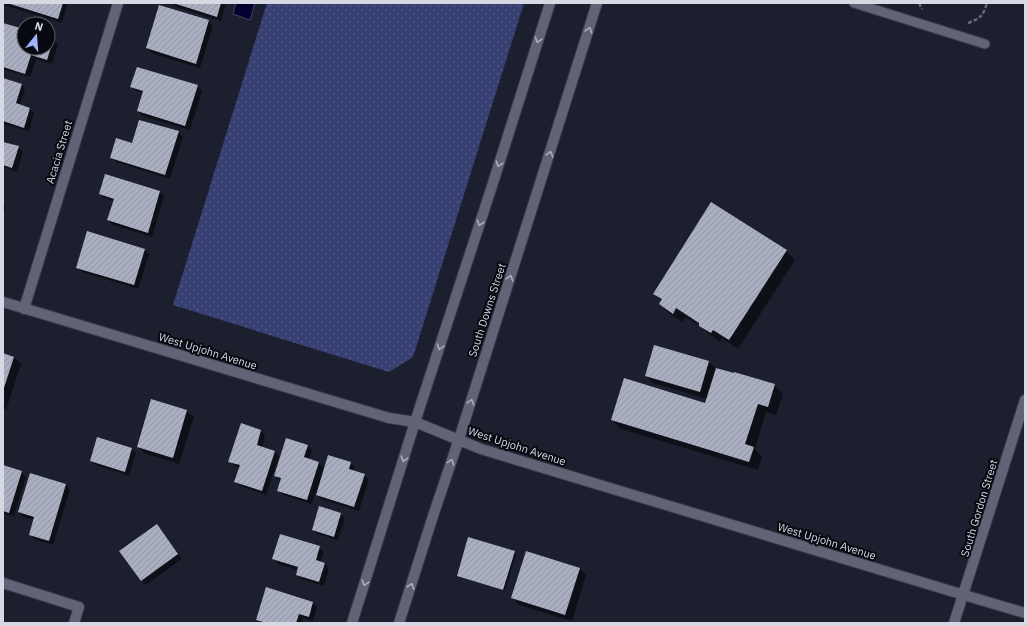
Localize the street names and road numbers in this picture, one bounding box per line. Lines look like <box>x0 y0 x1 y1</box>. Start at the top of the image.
street label: Acacia Street <box>43 119 75 185</box>
street label: South Downs Street <box>465 261 509 359</box>
street label: West Upjohn Avenue <box>157 329 259 373</box>
street label: West Upjohn Avenue <box>466 424 568 468</box>
street label: South Gordon Street <box>958 458 1000 558</box>
street label: West Upjohn Avenue <box>776 519 878 563</box>

